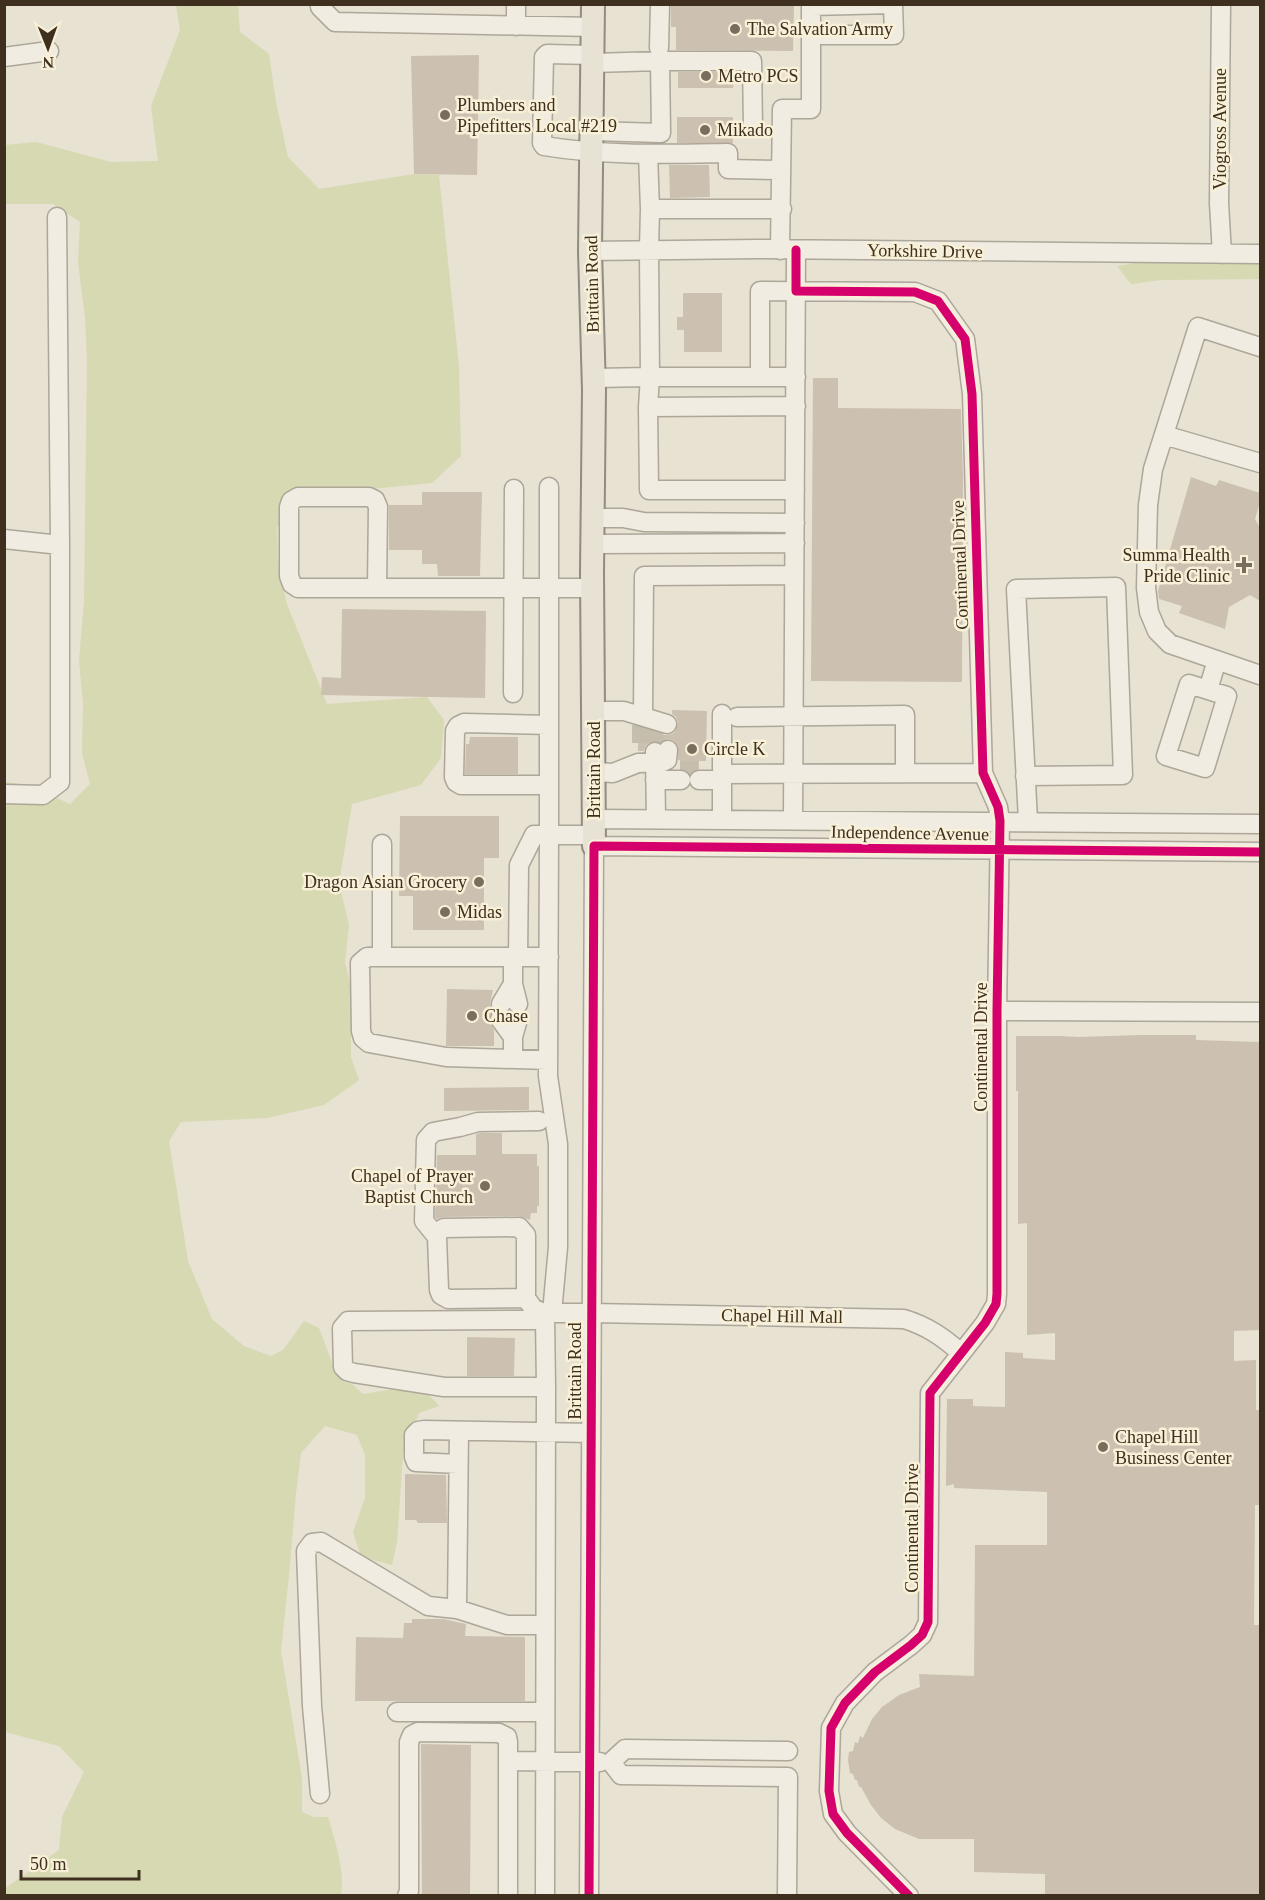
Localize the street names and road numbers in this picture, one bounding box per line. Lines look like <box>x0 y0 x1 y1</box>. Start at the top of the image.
street label: Viogross Avenue <box>1210 68 1230 190</box>
street label: Brittain Road <box>581 235 603 333</box>
street label: Yorkshire Drive <box>867 240 983 262</box>
street label: Continental Drive <box>948 500 972 630</box>
street label: Brittain Road <box>584 721 604 819</box>
street label: Independence Avenue <box>831 822 989 844</box>
street label: Continental Drive <box>971 982 991 1112</box>
street label: Chapel Hill Mall <box>721 1305 843 1327</box>
street label: Brittain Road <box>565 1322 585 1420</box>
street label: Continental Drive <box>902 1463 922 1593</box>

